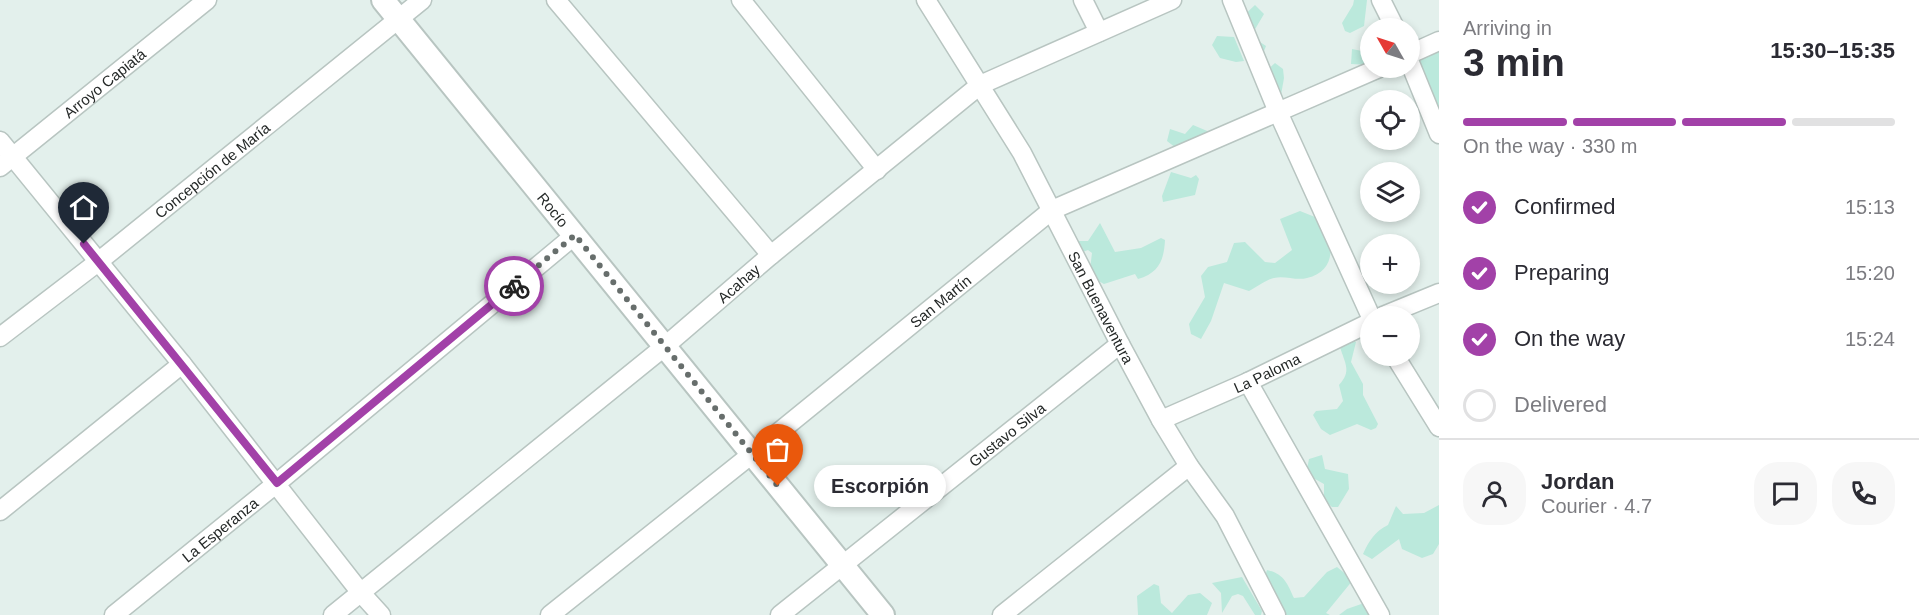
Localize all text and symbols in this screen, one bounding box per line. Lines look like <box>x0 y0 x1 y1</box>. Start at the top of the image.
text: Arriving in <box>1463 17 1552 39</box>
north arrow <box>1360 18 1420 78</box>
map controls <box>1360 18 1420 366</box>
text: 15:30–15:35 <box>1770 38 1895 63</box>
text: 3 min <box>1463 41 1565 84</box>
street label: Arroyo Capiatá <box>60 44 149 121</box>
button: locate <box>1360 90 1420 150</box>
street label: Concepción de María <box>151 118 273 221</box>
text: On the way · 330 m <box>1463 135 1638 157</box>
button: layers <box>1360 162 1420 222</box>
pin <box>58 182 109 244</box>
street label: Rocío <box>534 189 572 230</box>
icon: home <box>67 191 100 224</box>
icon: check <box>1463 191 1496 224</box>
text: Confirmed <box>1514 194 1615 219</box>
text: 15:13 <box>1845 196 1895 218</box>
button: + <box>1360 234 1420 294</box>
street label: San Buenaventura <box>1065 248 1138 367</box>
courier <box>484 256 544 316</box>
icon: check <box>1463 257 1496 290</box>
street label: Acahay <box>714 260 763 306</box>
text: Preparing <box>1514 260 1609 285</box>
text: 15:20 <box>1845 262 1895 284</box>
icon: bike <box>498 270 531 303</box>
street label: San Martín <box>906 271 974 331</box>
button: − <box>1360 306 1420 366</box>
icon: check <box>1463 323 1496 356</box>
text: On the way <box>1514 326 1625 351</box>
text: 15:24 <box>1845 328 1895 350</box>
street label: La Paloma <box>1231 349 1303 396</box>
text: Delivered <box>1514 392 1607 417</box>
street label: Gustavo Silva <box>965 398 1049 470</box>
pin <box>752 424 803 486</box>
icon: bag <box>761 433 794 466</box>
button: person <box>1463 462 1526 525</box>
button: chat <box>1754 462 1817 525</box>
button: phone <box>1832 462 1895 525</box>
callout: Escorpión <box>814 465 946 507</box>
text: Jordan <box>1541 469 1614 494</box>
text: Escorpión <box>831 475 929 497</box>
street label: La Esperanza <box>178 493 262 565</box>
text: Courier · 4.7 <box>1541 495 1652 517</box>

